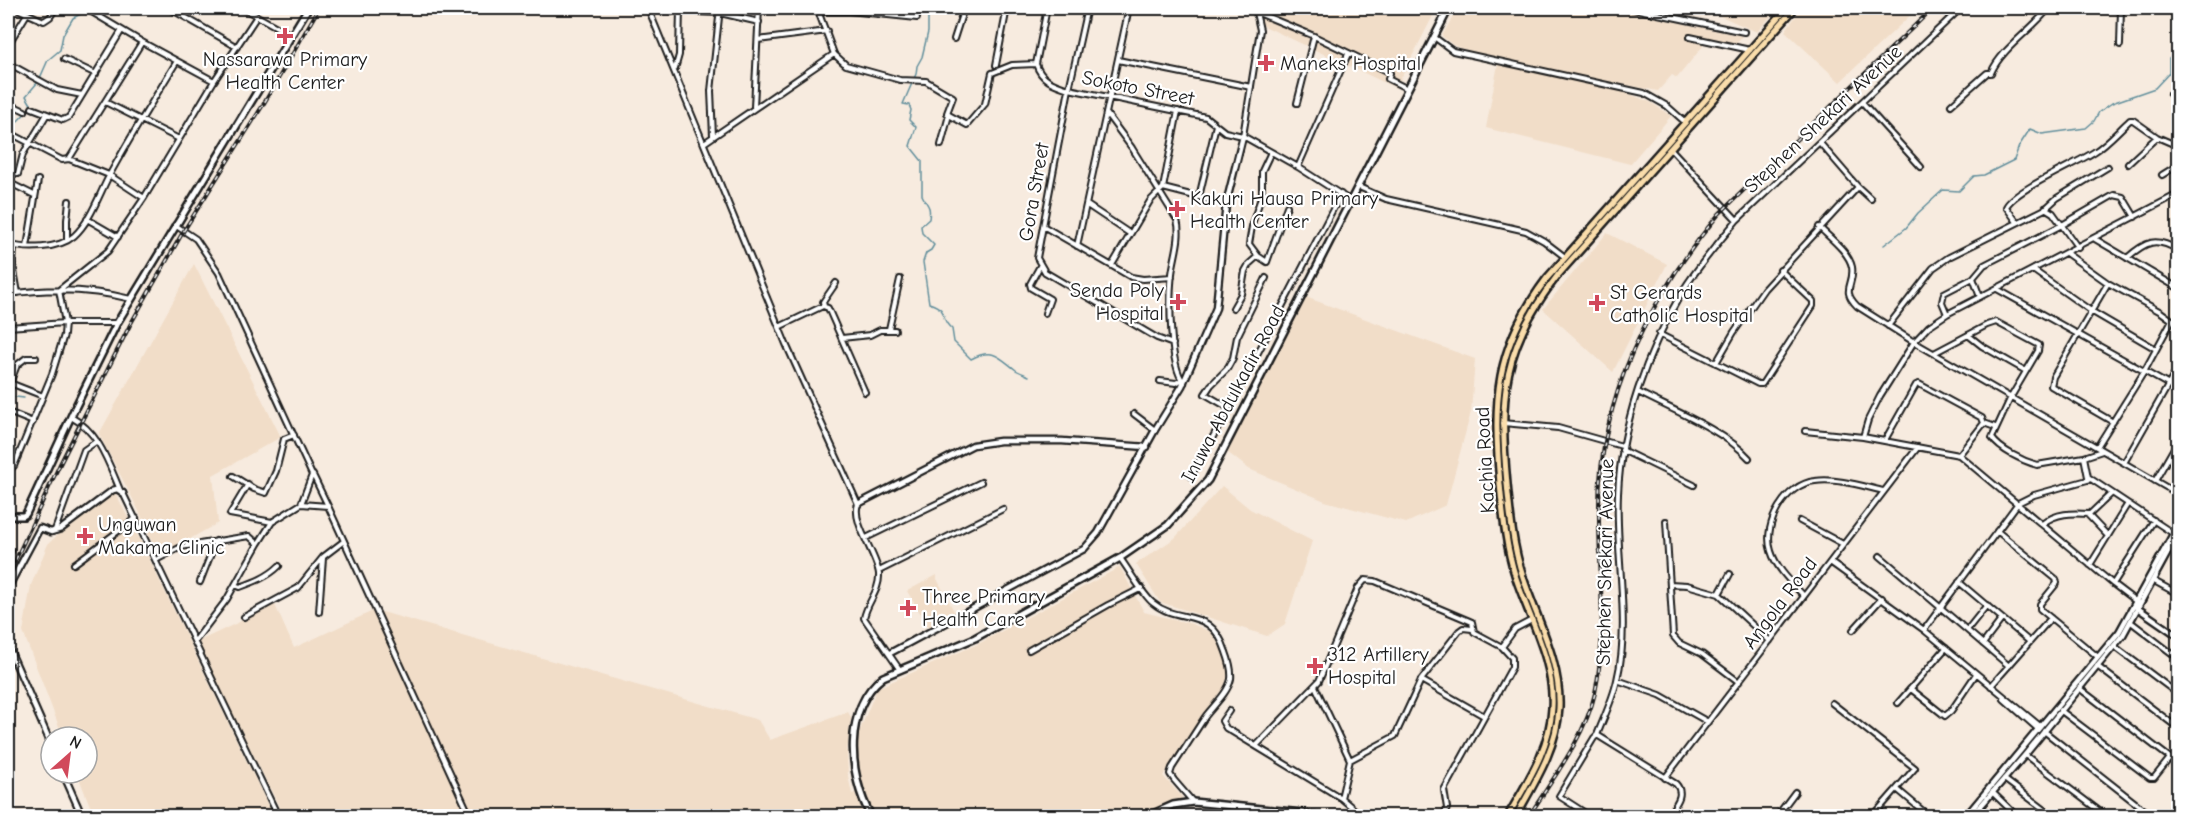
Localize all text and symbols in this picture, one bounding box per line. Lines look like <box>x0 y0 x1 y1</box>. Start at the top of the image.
marker: Nassarawa Primary Health Center <box>276 27 294 45</box>
street label: Stephen Shekari Avenue <box>1740 40 1906 198</box>
place label: Nassarawa Primary Health Center <box>203 48 367 94</box>
place label: Maneks Hospital <box>1280 52 1421 75</box>
marker: Maneks Hospital <box>1257 54 1275 72</box>
street label: Sokoto Street <box>1080 66 1197 110</box>
street label: Gora Street <box>1014 140 1054 243</box>
place label: Kakuri Hausa Primary Health Center <box>1190 187 1378 233</box>
marker: Kakuri Hausa Primary Health Center <box>1168 200 1186 218</box>
place label: Senda Poly Hospital <box>1070 279 1164 325</box>
place label: St Gerards Catholic Hospital <box>1610 281 1753 327</box>
marker: Senda Poly Hospital <box>1169 293 1187 311</box>
marker: St Gerards Catholic Hospital <box>1588 294 1606 312</box>
street label: Inuwa Abdulkadir Road <box>1176 301 1290 487</box>
street label: Kachia Road <box>1471 406 1499 514</box>
street label: Stephen Shekari Avenue <box>1592 458 1618 666</box>
place label: Unguwan Makama Clinic <box>98 513 225 559</box>
marker: Unguwan Makama Clinic <box>76 527 94 545</box>
street label: Angola Road <box>1738 553 1822 653</box>
place label: Three Primary Health Care <box>922 585 1045 631</box>
marker: Three Primary Health Care <box>899 599 917 617</box>
place label: 312 Artillery Hospital <box>1328 643 1429 689</box>
marker: 312 Artillery Hospital <box>1306 657 1324 675</box>
north arrow <box>39 725 99 785</box>
text: N <box>67 732 84 753</box>

